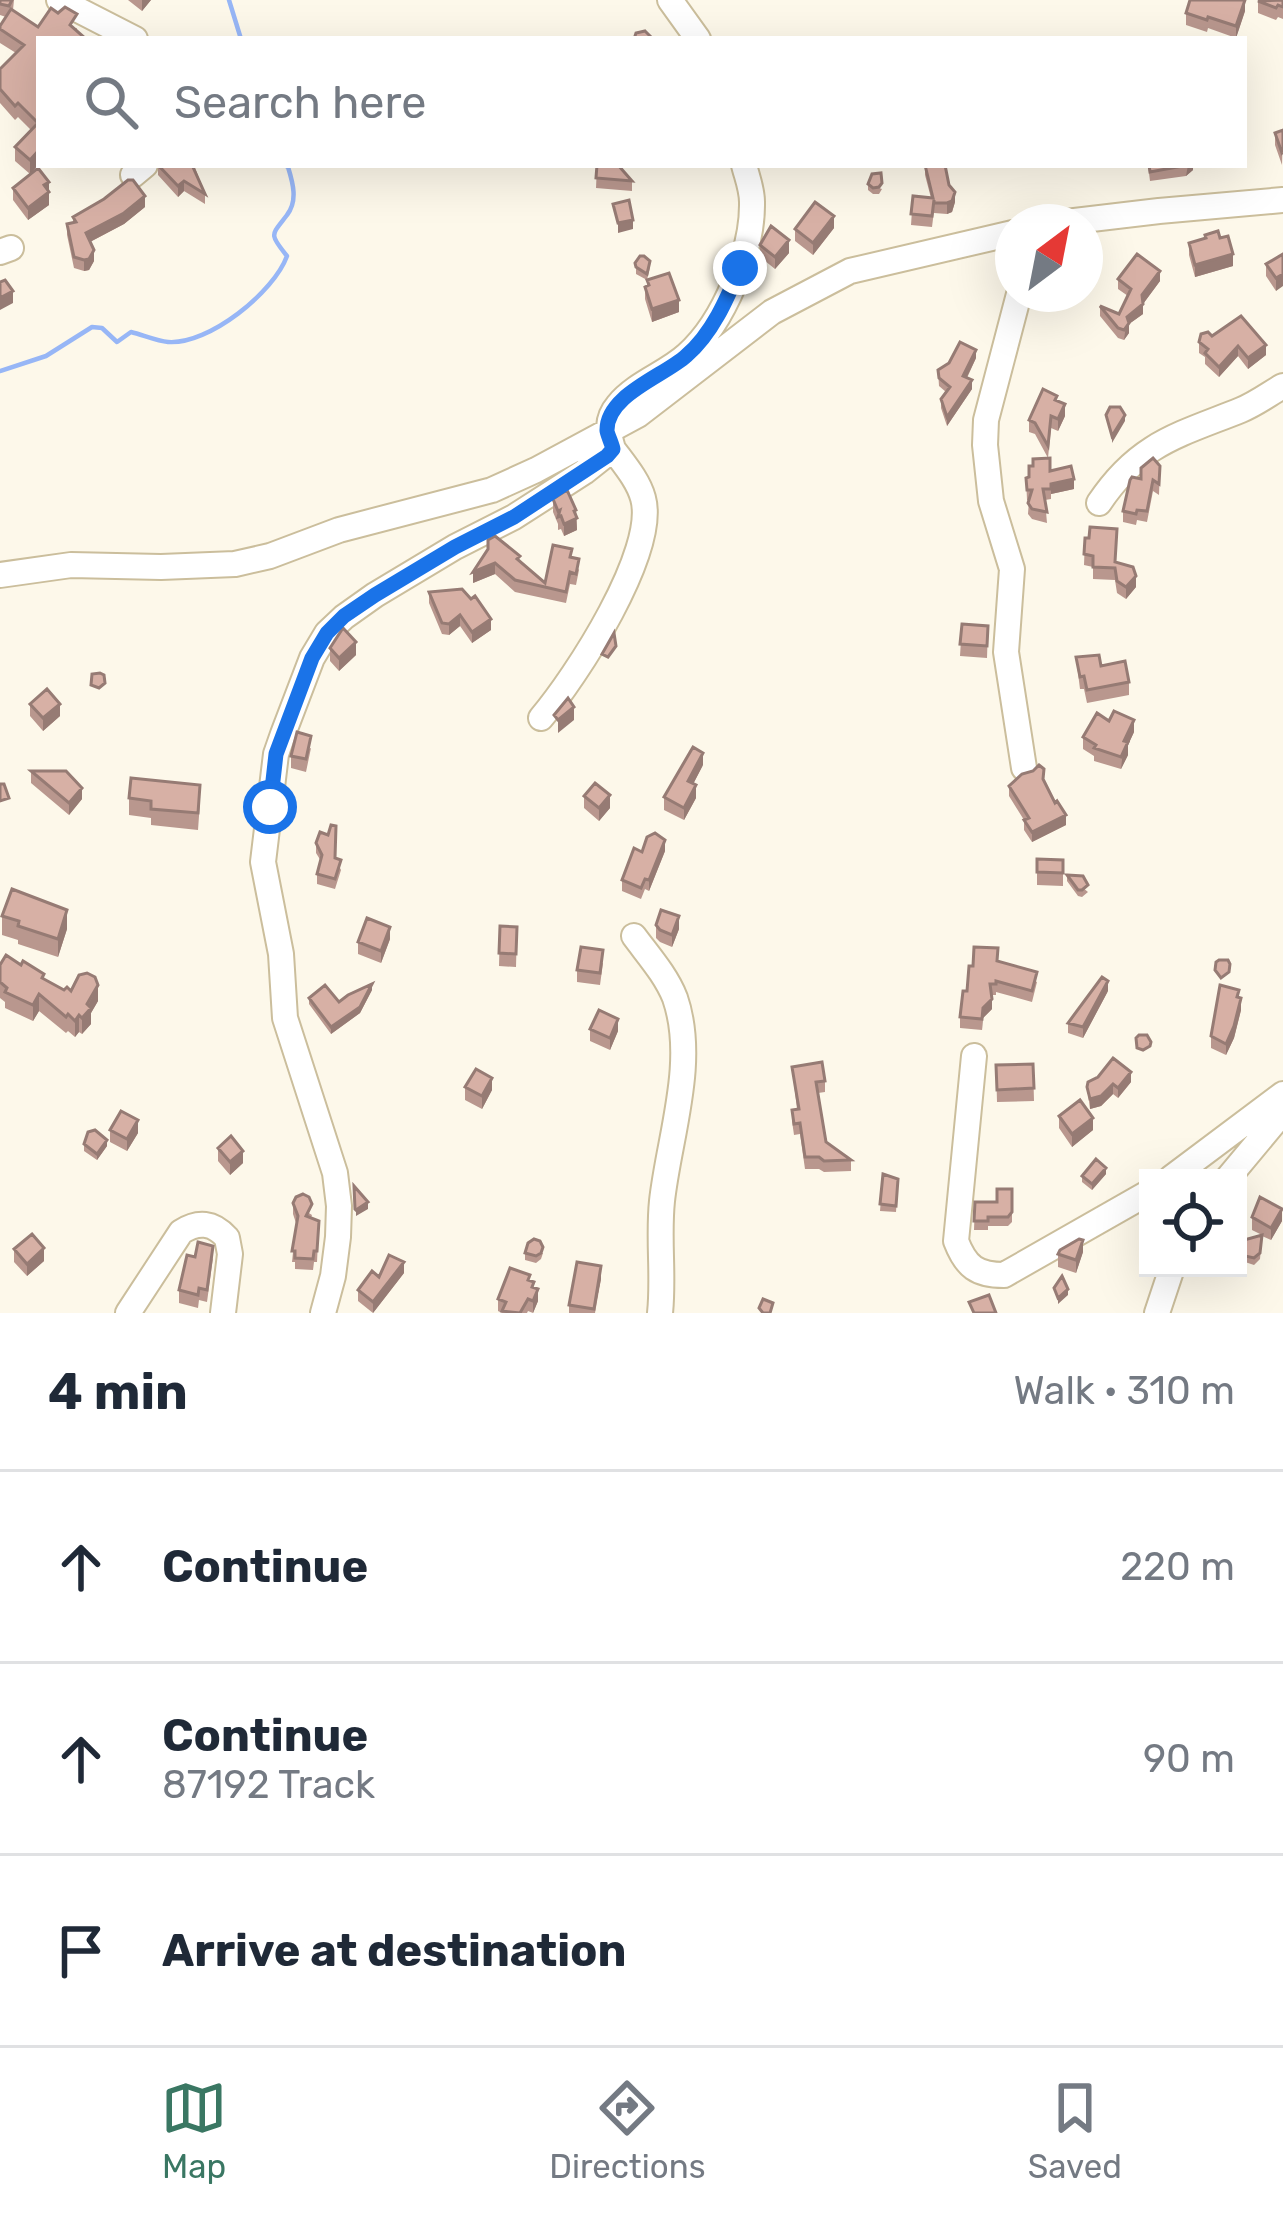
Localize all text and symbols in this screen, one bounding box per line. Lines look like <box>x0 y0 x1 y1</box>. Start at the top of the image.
search box <box>36 36 1247 168</box>
icon: search <box>78 69 144 135</box>
text: Search here <box>174 76 426 129</box>
north arrow <box>995 204 1103 312</box>
route end <box>713 241 767 295</box>
route start <box>243 780 297 834</box>
map controls <box>1139 1169 1247 1277</box>
button: locate <box>1139 1169 1247 1277</box>
text: 4 min <box>48 1361 188 1422</box>
text: Walk · 310 m <box>1013 1368 1235 1414</box>
icon: ahead <box>48 1534 114 1600</box>
text: Continue <box>162 1540 368 1593</box>
text: 220 m <box>1120 1544 1235 1590</box>
text: Continue <box>162 1709 368 1762</box>
icon: ahead <box>48 1726 114 1792</box>
text: 90 m <box>1143 1736 1235 1782</box>
text: 87192 Track <box>162 1762 375 1808</box>
icon: arrive <box>48 1918 114 1984</box>
text: Arrive at destination <box>162 1924 627 1977</box>
tab: Map <box>161 2075 227 2186</box>
tab: Directions <box>549 2075 706 2186</box>
tab: Saved <box>1028 2075 1122 2186</box>

